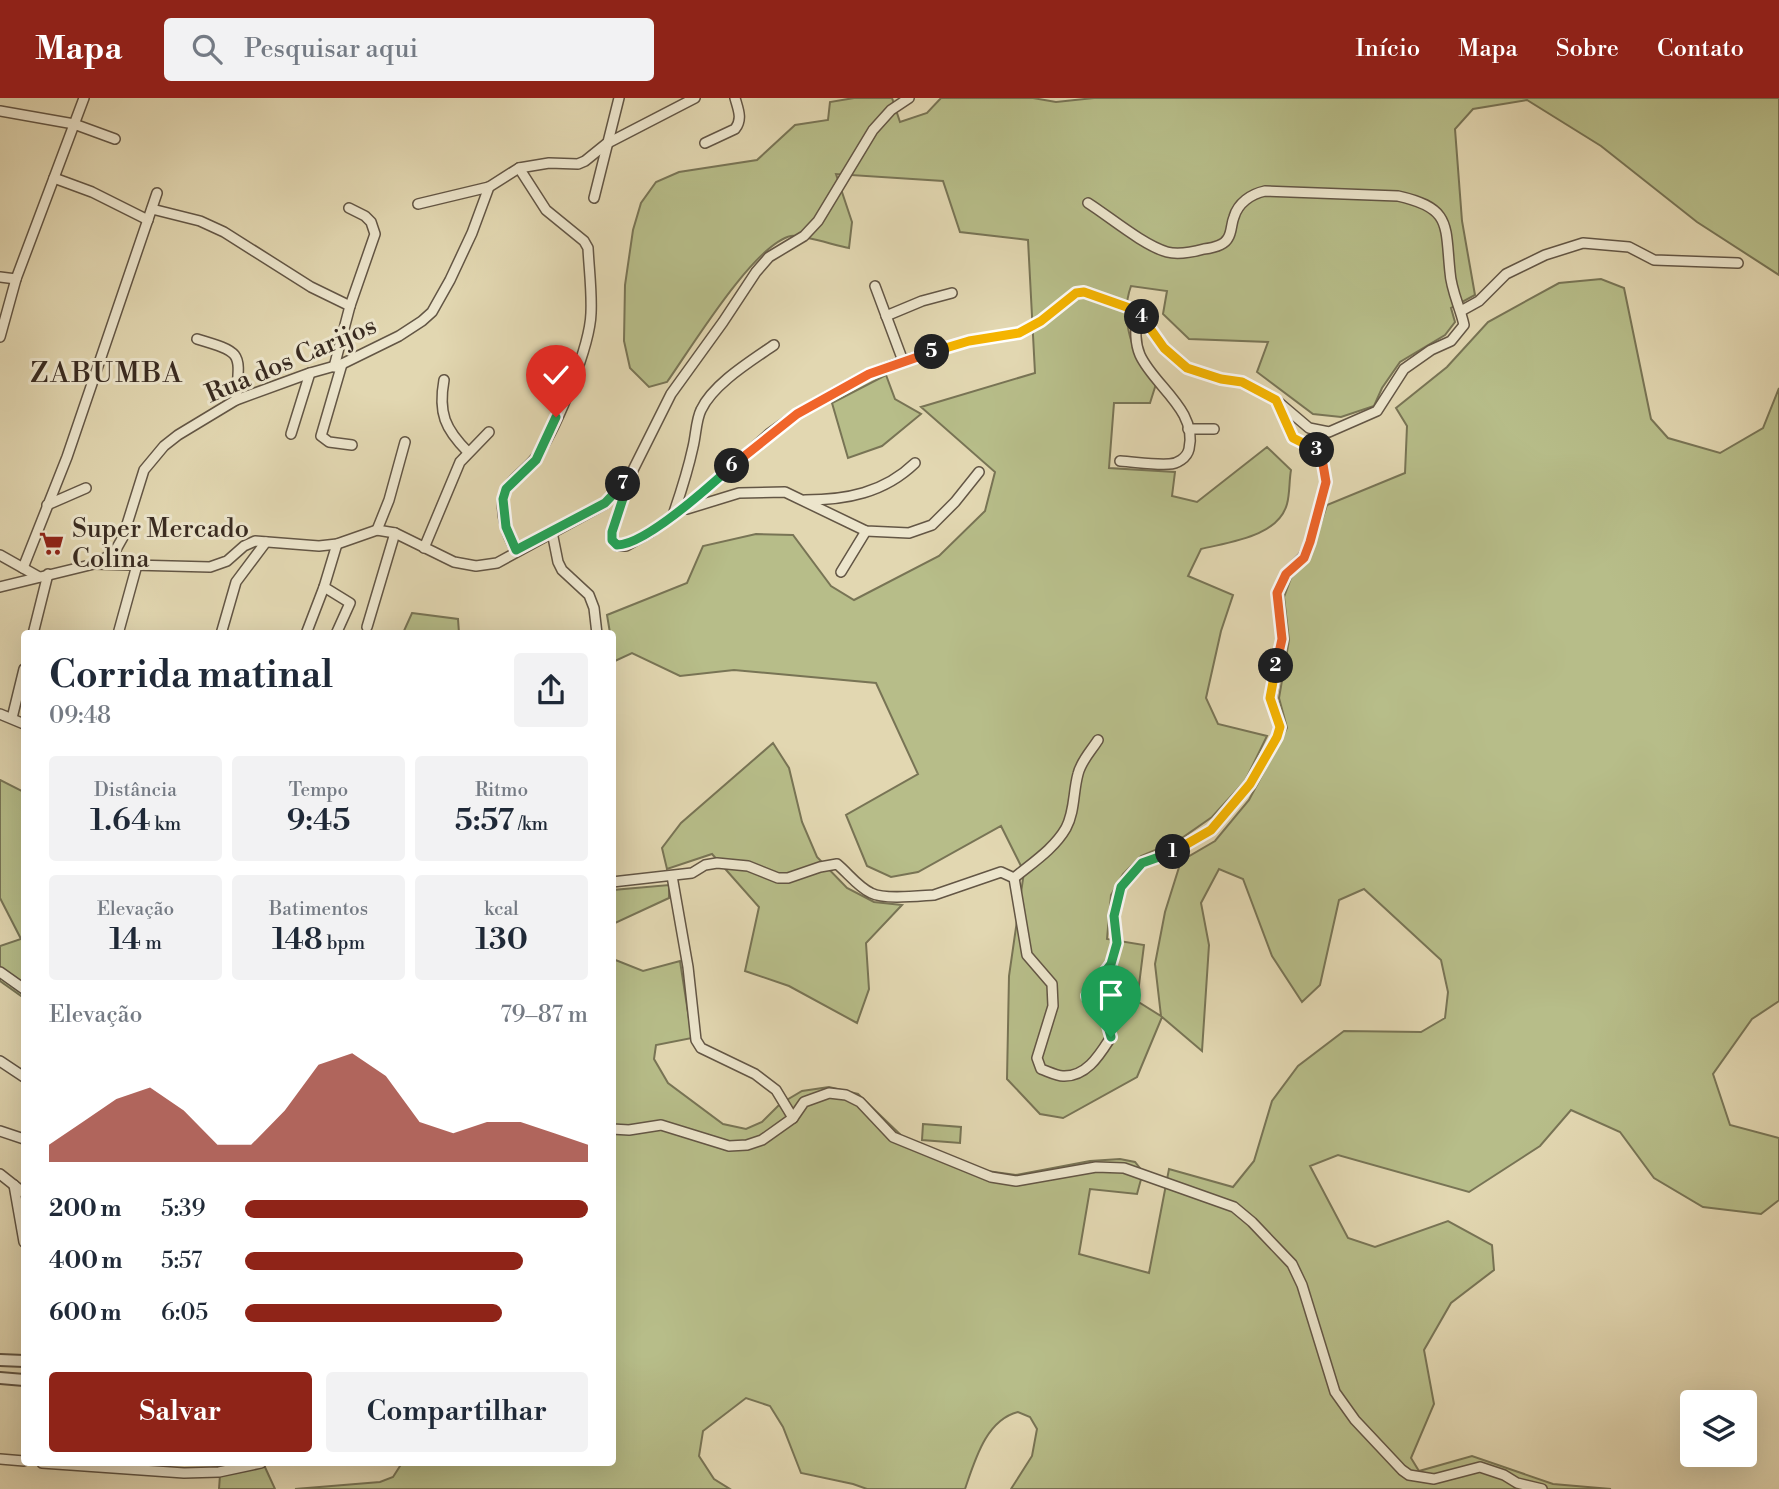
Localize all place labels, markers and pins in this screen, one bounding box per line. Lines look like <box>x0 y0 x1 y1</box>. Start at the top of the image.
pin: 4 <box>1124 300 1160 334</box>
pin: 5 <box>914 334 950 370</box>
pin <box>526 345 586 417</box>
pin: 3 <box>1300 432 1334 468</box>
pin: 6 <box>714 448 750 484</box>
pin: 7 <box>606 466 640 502</box>
place label: Super Mercado Colina <box>72 513 249 575</box>
supermarket icon: Super Mercado Colina <box>38 530 66 558</box>
pin: 2 <box>1258 648 1294 684</box>
pin: 1 <box>1156 834 1190 870</box>
pin <box>1081 965 1141 1037</box>

